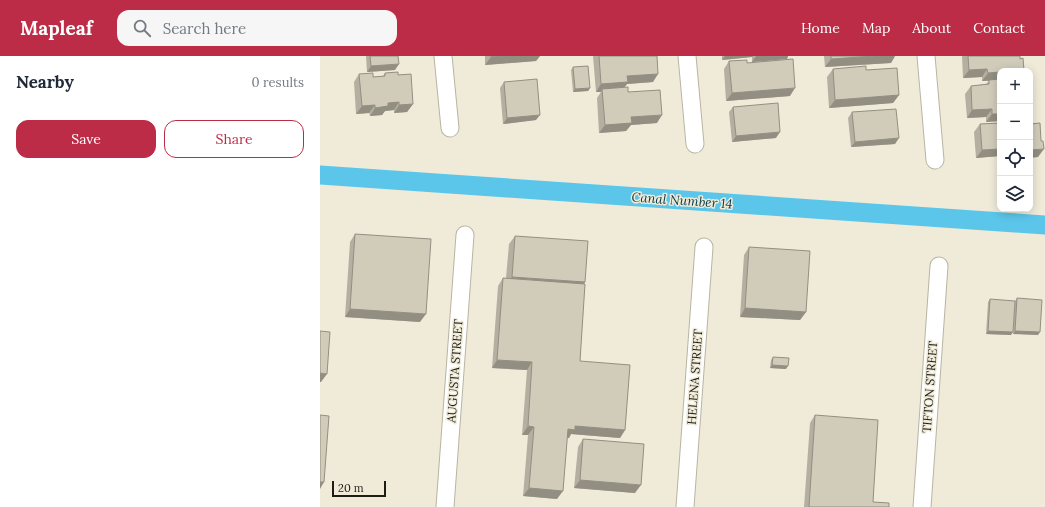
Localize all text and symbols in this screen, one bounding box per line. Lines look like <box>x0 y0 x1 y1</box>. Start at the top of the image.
search box <box>117 10 397 46</box>
text: Mapleaf <box>20 16 93 40</box>
icon: search <box>131 17 153 39</box>
text: Search here <box>163 19 246 38</box>
text: Home <box>801 19 840 37</box>
text: Map <box>862 19 890 37</box>
text: About <box>912 19 951 37</box>
text: Contact <box>973 19 1025 37</box>
map controls <box>997 68 1033 212</box>
button: + <box>997 68 1033 104</box>
text: Nearby <box>16 71 74 93</box>
text: 0 results <box>252 74 304 91</box>
button: − <box>997 104 1033 140</box>
button: Save <box>16 120 156 158</box>
button: Share <box>164 120 304 158</box>
button: locate <box>997 140 1033 176</box>
button: layers <box>997 176 1033 212</box>
water label: Canal Number 14 <box>631 189 733 213</box>
street label: AUGUSTA STREET <box>443 318 466 424</box>
street label: HELENA STREET <box>684 328 705 425</box>
street label: TIFTON STREET <box>919 340 940 434</box>
scale bar <box>332 479 386 498</box>
text: 20 m <box>338 481 363 495</box>

